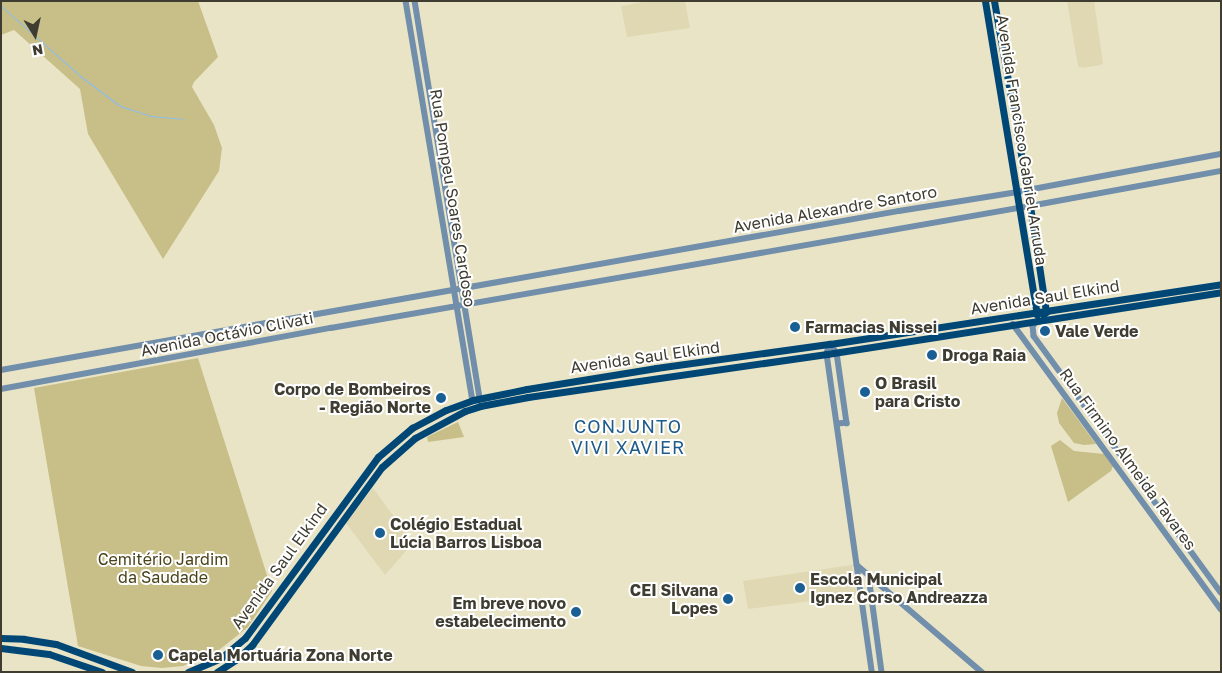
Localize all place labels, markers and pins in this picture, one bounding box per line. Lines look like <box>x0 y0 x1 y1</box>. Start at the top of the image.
place label: Farmacias Nissei <box>805 317 937 337</box>
marker: Farmacias Nissei <box>789 321 801 333</box>
place label: Vale Verde <box>1055 321 1138 341</box>
marker: Vale Verde <box>1039 325 1051 337</box>
place label: Droga Raia <box>942 345 1026 365</box>
marker: Droga Raia <box>926 349 938 361</box>
place label: O Brasil para Cristo <box>875 373 960 411</box>
place label: Corpo de Bombeiros - Região Norte <box>274 379 431 417</box>
marker: O Brasil para Cristo <box>859 386 871 398</box>
marker: Corpo de Bombeiros - Região Norte <box>435 392 447 404</box>
place label: Colégio Estadual Lúcia Barros Lisboa <box>390 514 542 552</box>
marker: Colégio Estadual Lúcia Barros Lisboa <box>374 527 386 539</box>
place label: Escola Municipal Ignez Corso Andreazza <box>810 569 988 607</box>
place label: CEI Silvana Lopes <box>630 580 718 618</box>
marker: Escola Municipal Ignez Corso Andreazza <box>794 582 806 594</box>
place label: Em breve novo estabelecimento <box>435 593 566 631</box>
marker: CEI Silvana Lopes <box>722 593 734 605</box>
marker: Em breve novo estabelecimento <box>570 606 582 618</box>
place label: Capela Mortuária Zona Norte <box>168 645 393 665</box>
marker: Capela Mortuária Zona Norte <box>152 649 164 661</box>

